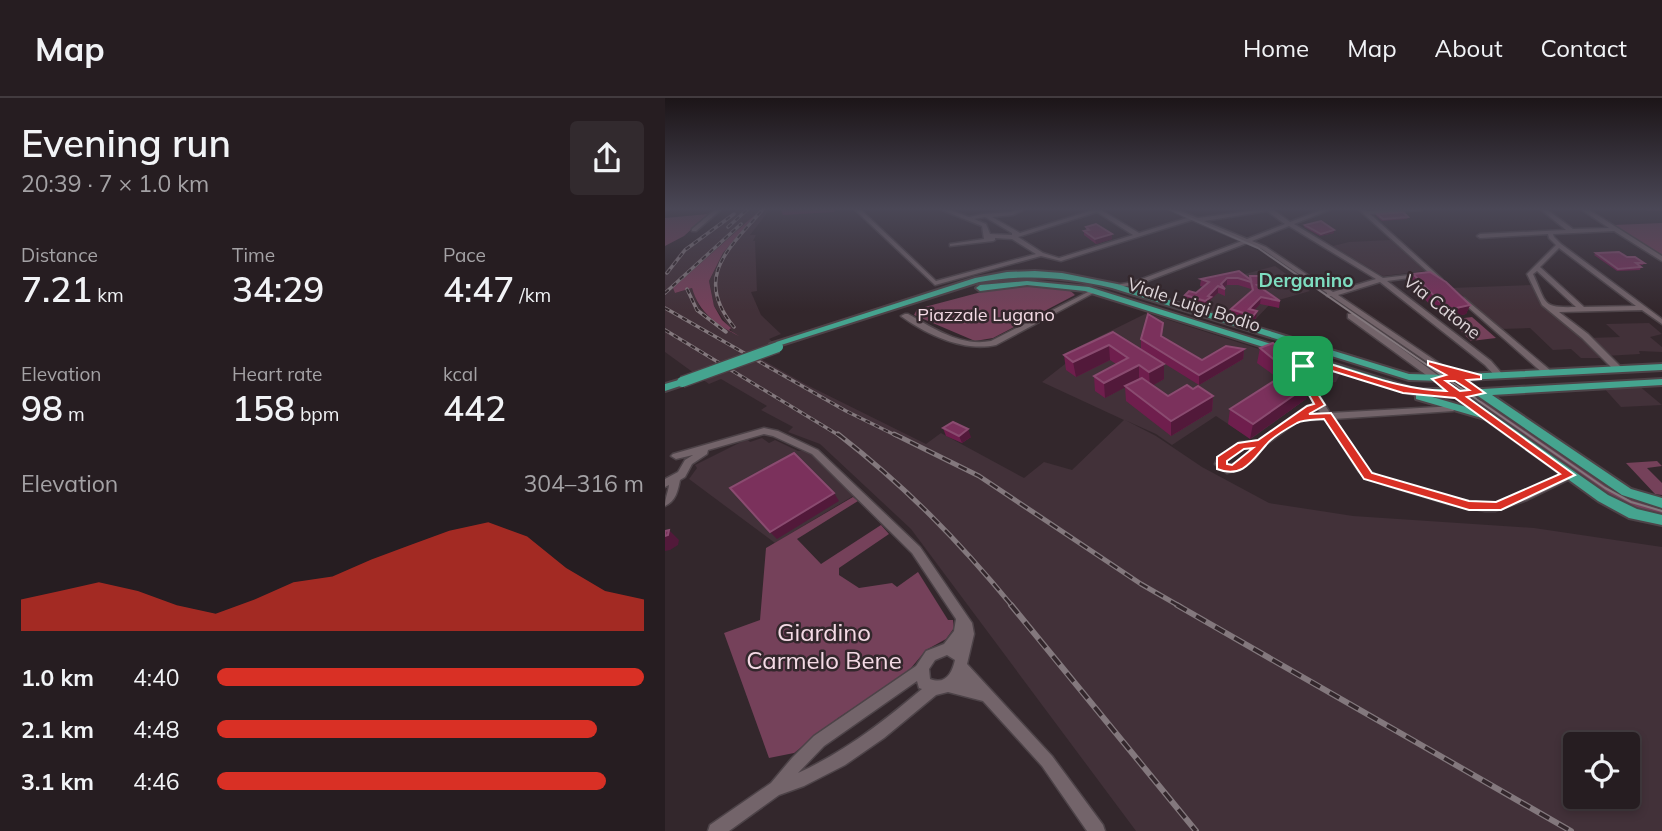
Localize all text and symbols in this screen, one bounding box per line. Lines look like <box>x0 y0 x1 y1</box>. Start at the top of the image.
text: Map <box>35 28 105 69</box>
text: Home <box>1243 33 1309 63</box>
text: Map <box>1347 33 1397 63</box>
text: About <box>1435 33 1503 63</box>
text: Contact <box>1541 33 1627 63</box>
text: Evening run <box>21 119 231 167</box>
button: share <box>570 121 644 195</box>
text: 20:39 · 7 × 1.0 km <box>21 169 209 198</box>
text: Distance <box>21 243 98 267</box>
text: Time <box>232 243 275 267</box>
text: Pace <box>443 243 486 267</box>
text: 7.21 <box>21 267 92 311</box>
text: 34:29 <box>232 267 324 311</box>
text: 4:47 <box>443 267 514 311</box>
district label: Derganino <box>1259 268 1353 292</box>
street label: Via Catone <box>1399 269 1486 344</box>
street label: Viale Luigi Bodio <box>1125 272 1264 337</box>
text: km <box>92 283 124 307</box>
text: /km <box>514 283 551 307</box>
park label: Piazzale Lugano <box>917 303 1055 326</box>
pin <box>1273 336 1333 396</box>
icon: arrive <box>1284 347 1322 385</box>
text: Elevation <box>21 362 101 386</box>
text: Heart rate <box>232 362 322 386</box>
text: kcal <box>443 362 478 386</box>
text: 98 <box>21 386 63 430</box>
text: 158 <box>232 386 295 430</box>
text: 442 <box>443 386 506 430</box>
text: m <box>63 402 85 426</box>
text: bpm <box>295 402 339 426</box>
text: Elevation <box>21 469 118 498</box>
text: 304–316 m <box>523 469 644 498</box>
park label: Giardino Carmelo Bene <box>746 617 902 675</box>
text: 1.0 km <box>21 663 94 692</box>
text: 4:40 <box>133 663 180 692</box>
text: 2.1 km <box>21 715 94 744</box>
text: 4:48 <box>133 715 180 744</box>
map controls <box>1563 732 1640 809</box>
button: locate <box>1563 732 1640 809</box>
text: 3.1 km <box>21 767 94 796</box>
text: 4:46 <box>133 767 180 796</box>

